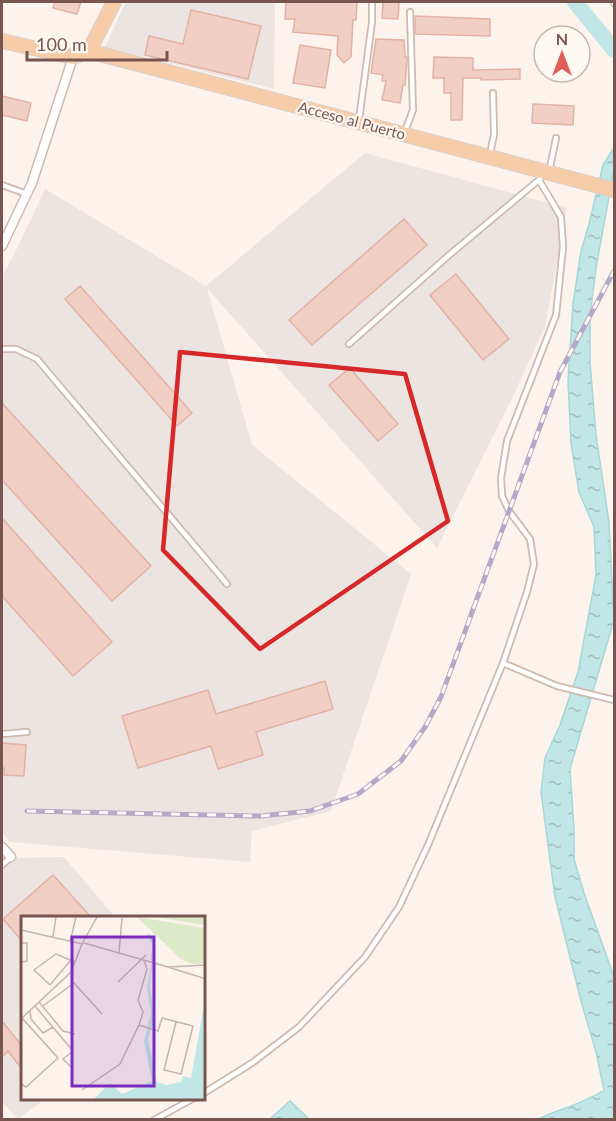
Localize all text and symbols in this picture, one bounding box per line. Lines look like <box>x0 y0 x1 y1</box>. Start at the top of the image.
scale bar <box>27 24 166 62</box>
north arrow <box>532 24 592 84</box>
text: N <box>556 29 568 48</box>
text: 100 m <box>36 33 87 55</box>
street label: Acceso al Puerto <box>296 97 408 143</box>
inset map <box>21 916 206 1100</box>

